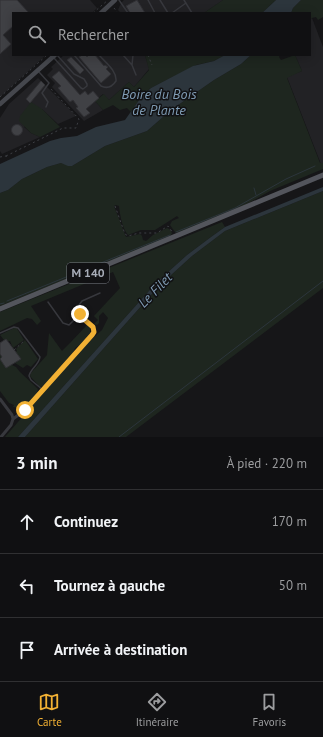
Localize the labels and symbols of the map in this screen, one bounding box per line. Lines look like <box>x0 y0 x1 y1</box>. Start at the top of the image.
water label: Boire du Bois de Plante <box>121 85 197 119</box>
road number: M 140 <box>67 263 109 283</box>
water label: Le Filet <box>134 268 176 311</box>
route end <box>71 305 89 323</box>
route start <box>16 401 34 419</box>

